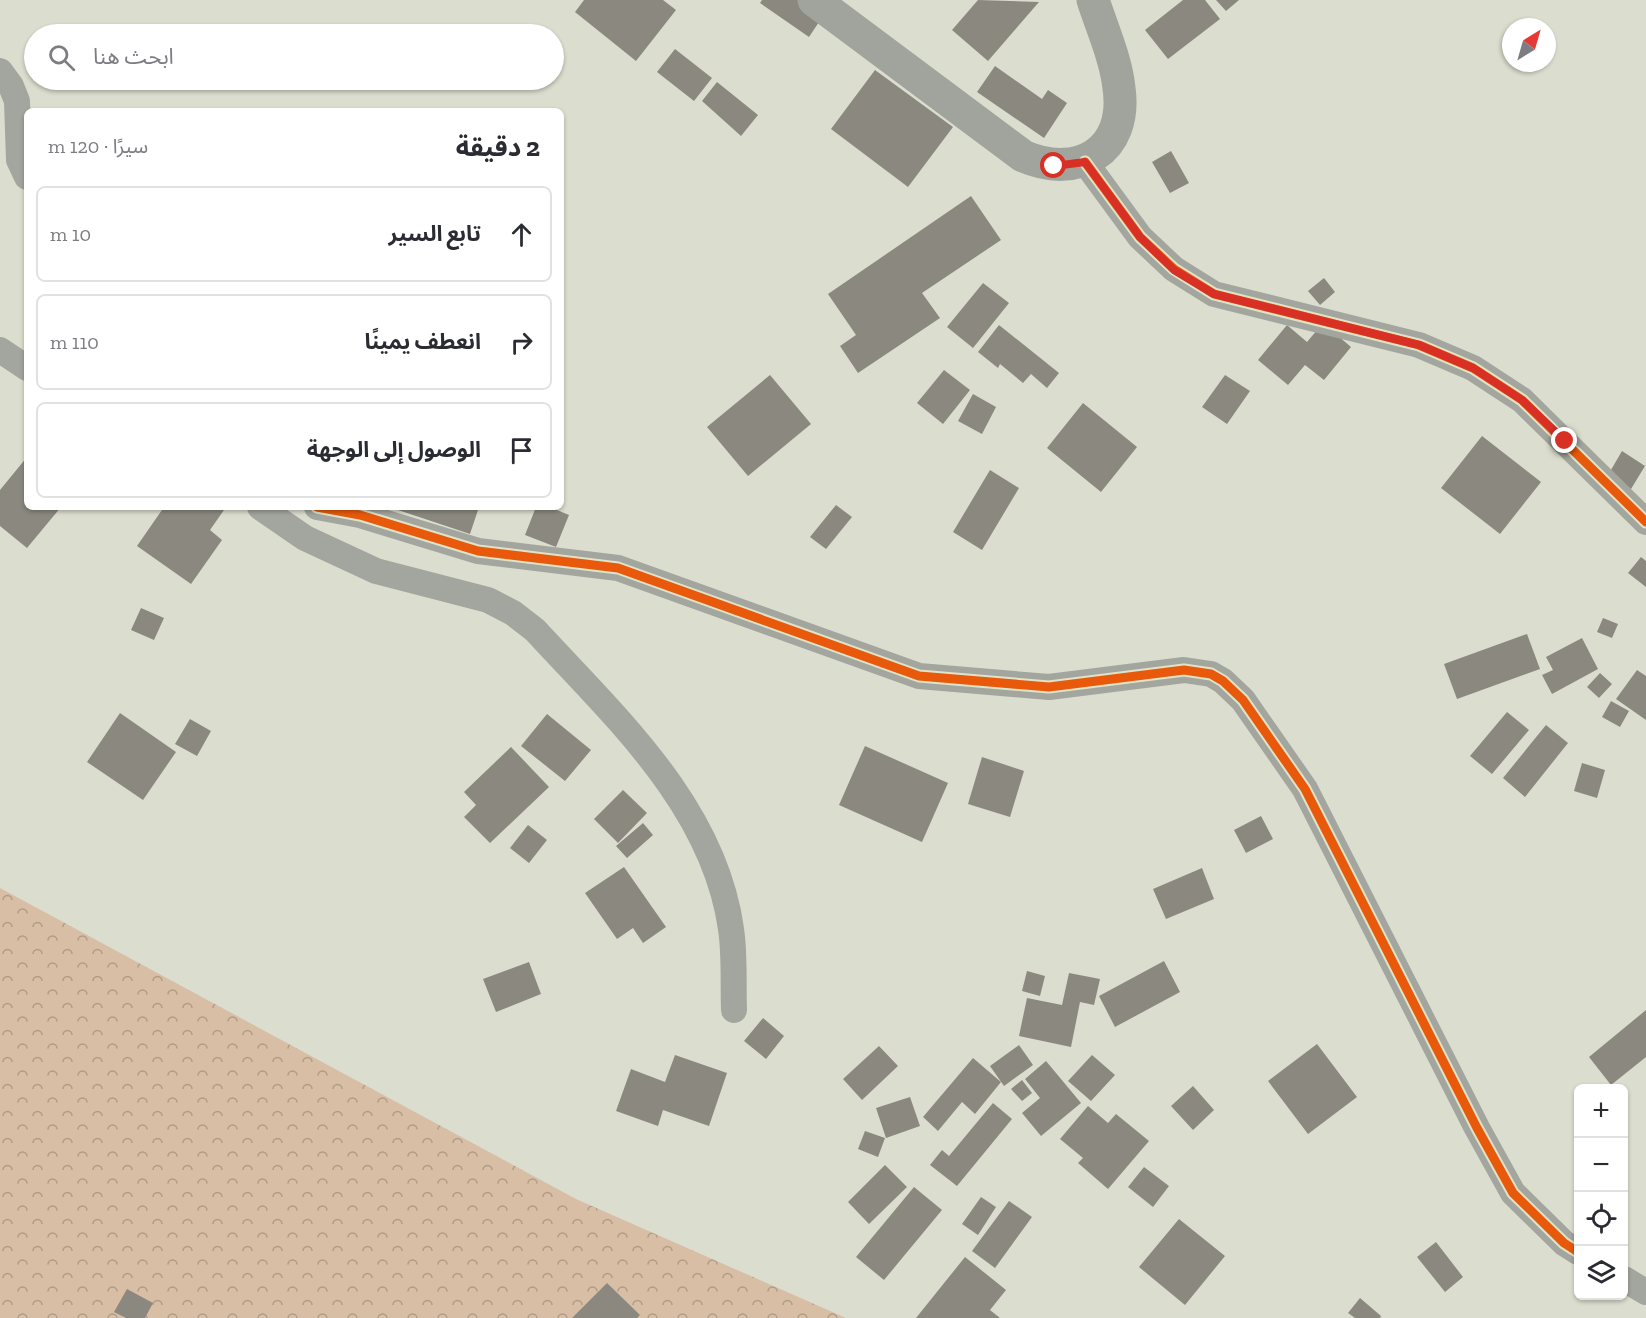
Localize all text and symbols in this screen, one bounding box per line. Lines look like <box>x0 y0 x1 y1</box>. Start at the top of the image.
north arrow <box>1502 18 1556 72</box>
search box <box>24 24 564 90</box>
icon: search <box>45 41 78 74</box>
text: ابحث هنا <box>93 43 174 70</box>
text: 2 دقيقة <box>456 131 540 163</box>
text: سيرًا · 120 m <box>48 134 148 158</box>
route start <box>1040 152 1066 178</box>
icon: ahead <box>505 218 538 251</box>
text: تابع السير <box>389 220 481 247</box>
text: 10 m <box>50 222 91 246</box>
icon: right <box>505 326 538 359</box>
text: انعطف يمينًا <box>364 328 481 355</box>
text: 110 m <box>50 330 99 354</box>
route end <box>1551 427 1577 453</box>
icon: arrive <box>505 434 538 467</box>
text: الوصول إلى الوجهة <box>307 436 481 463</box>
map controls <box>1574 1084 1628 1300</box>
button: + <box>1574 1084 1628 1138</box>
button: − <box>1574 1138 1628 1192</box>
button: locate <box>1574 1192 1628 1246</box>
button: layers <box>1574 1246 1628 1300</box>

